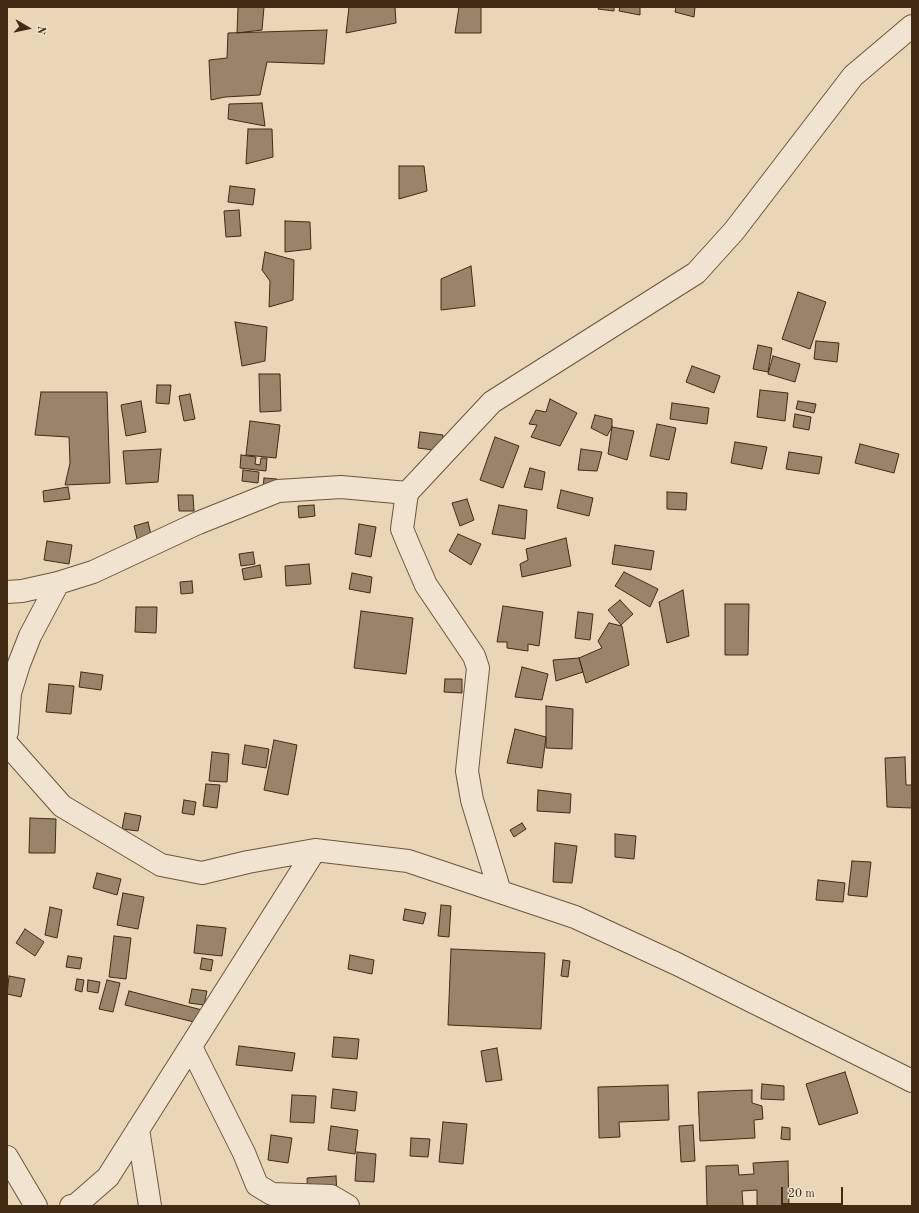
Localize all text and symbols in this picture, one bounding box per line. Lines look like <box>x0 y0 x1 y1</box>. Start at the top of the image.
north arrow <box>8 8 48 48</box>
text: N <box>34 25 46 35</box>
scale bar <box>783 1179 845 1205</box>
text: 20 m <box>788 1188 815 1200</box>

